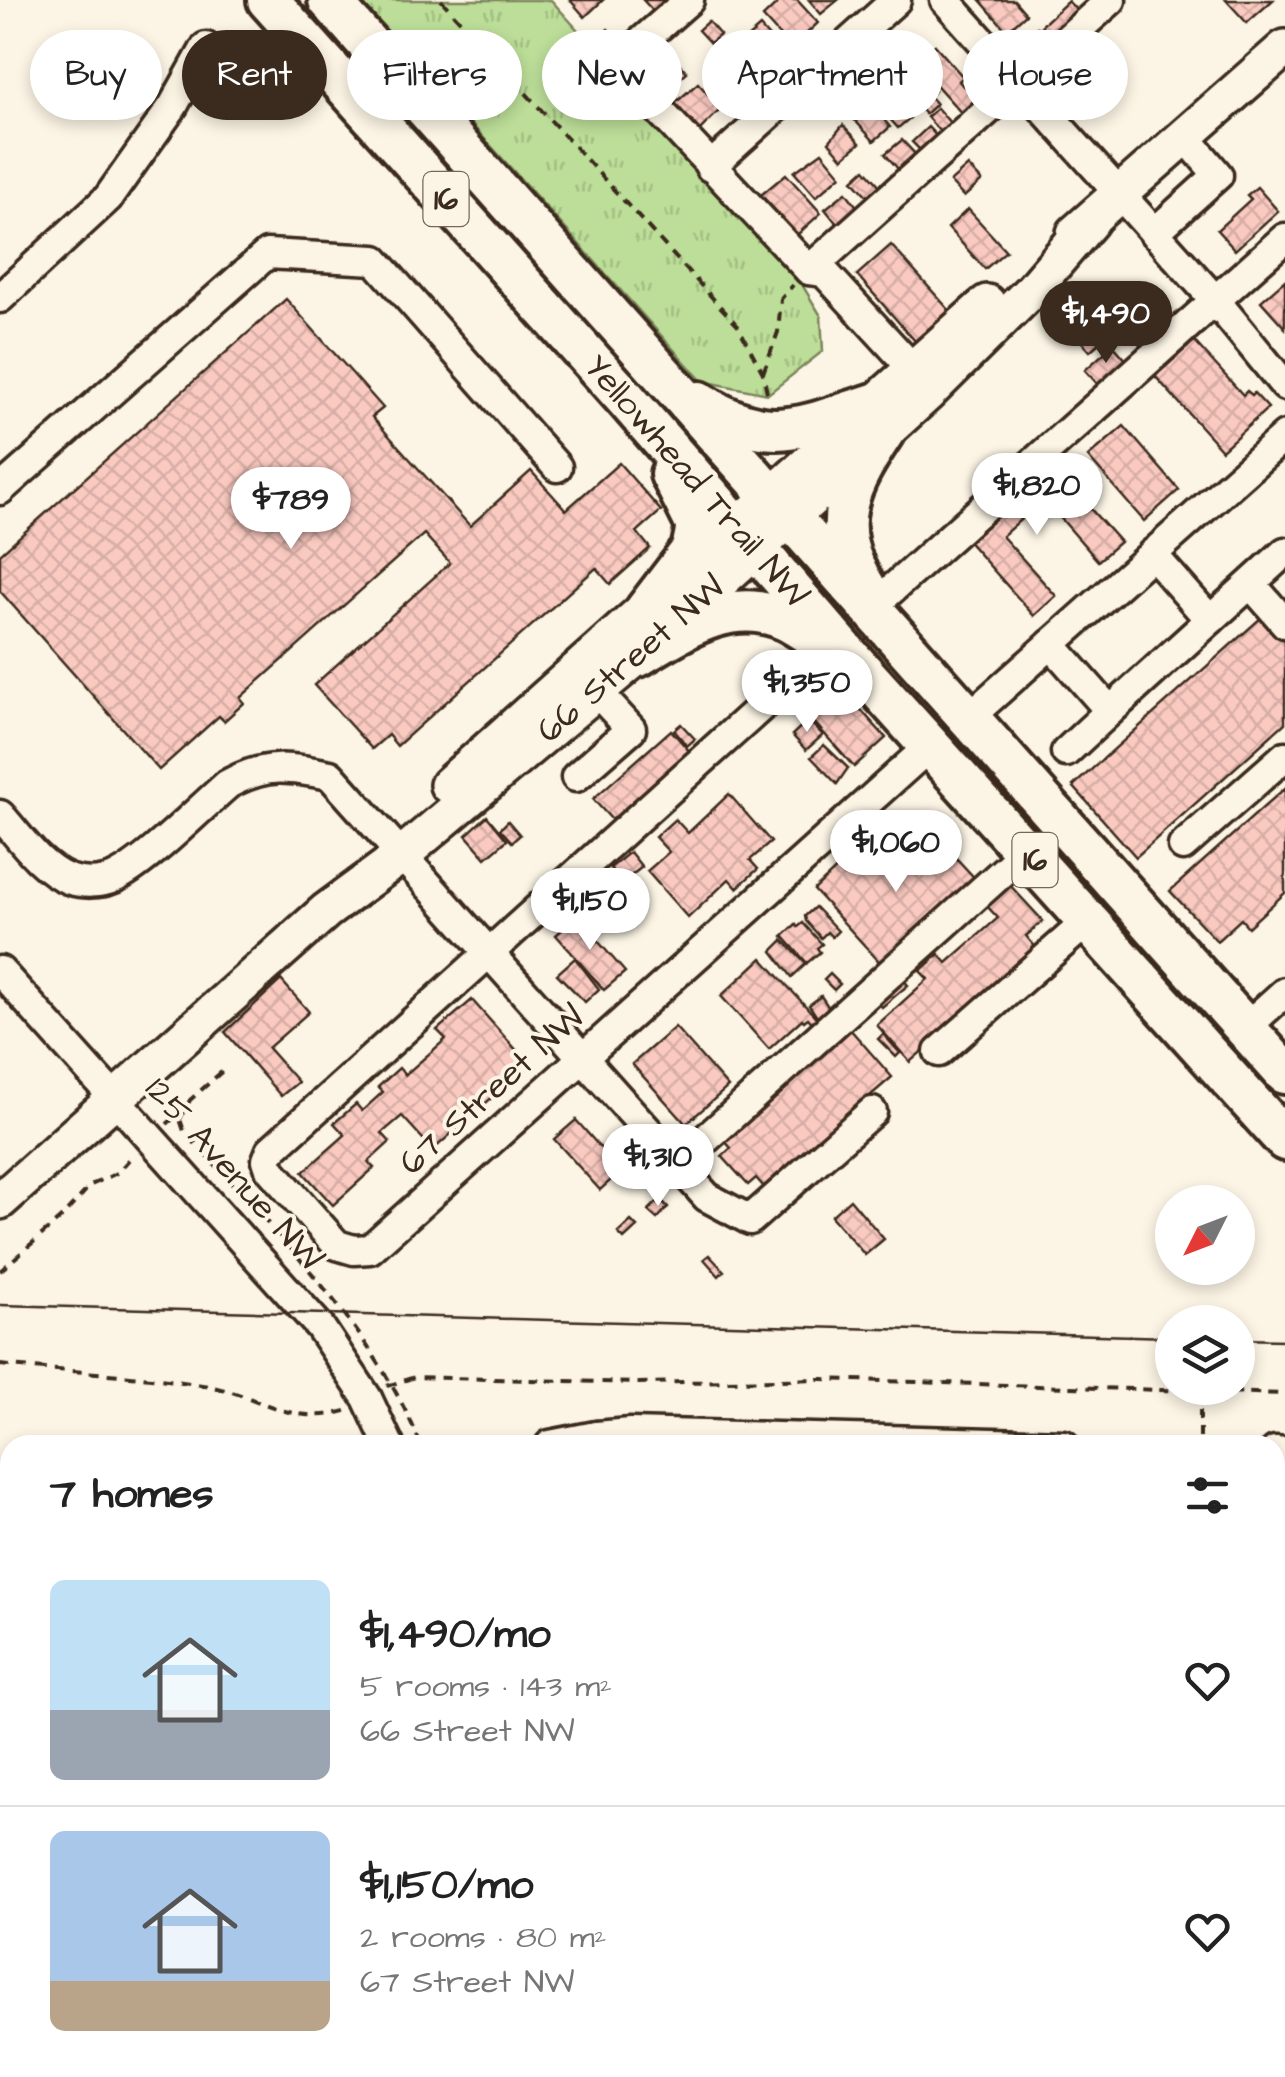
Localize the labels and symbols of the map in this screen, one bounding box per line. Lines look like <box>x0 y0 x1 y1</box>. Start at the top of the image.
road number: 16 <box>424 172 468 226</box>
pin: $1,490 <box>1025 281 1187 366</box>
street label: Yellowhead Trail NW <box>572 344 820 618</box>
pin: $1,820 <box>956 453 1118 538</box>
pin: $789 <box>232 467 350 552</box>
street label: 66 Street NW <box>526 563 736 754</box>
pin: $1,350 <box>726 650 888 735</box>
pin: $1,060 <box>815 810 977 895</box>
road number: 16 <box>1012 833 1058 887</box>
pin: $1,150 <box>509 868 671 953</box>
street label: 67 Street NW <box>389 993 596 1187</box>
street label: 125 Avenue NW <box>134 1066 335 1282</box>
pin: $1,310 <box>577 1124 739 1209</box>
north arrow <box>1155 1185 1255 1285</box>

